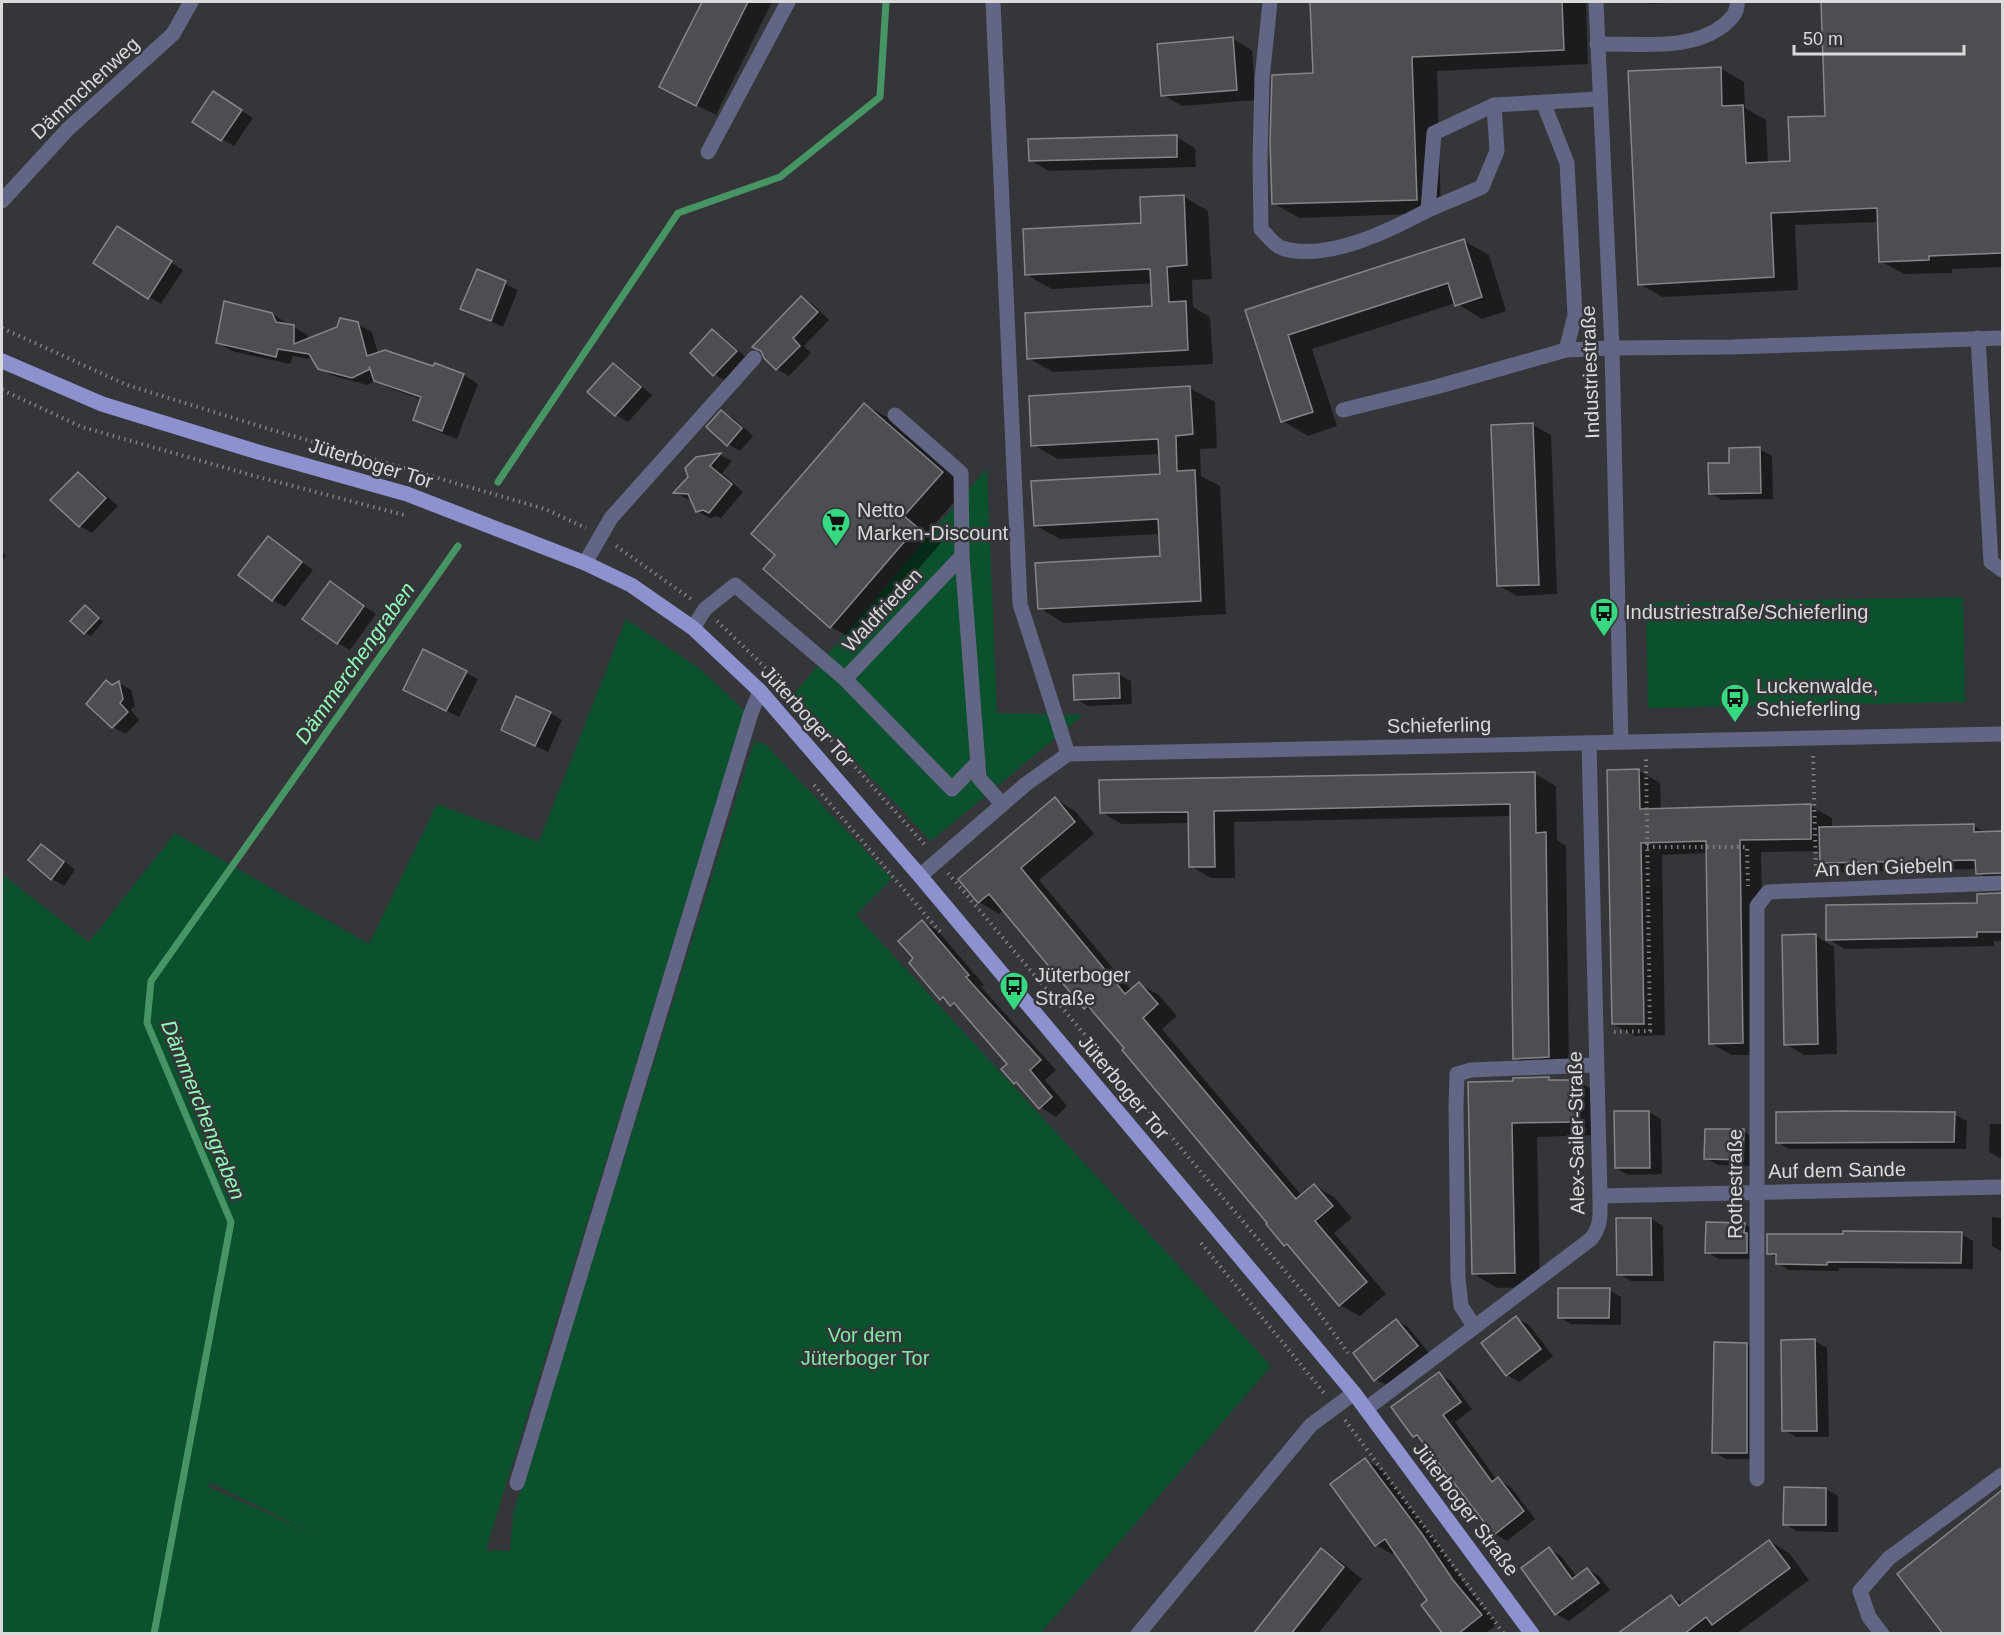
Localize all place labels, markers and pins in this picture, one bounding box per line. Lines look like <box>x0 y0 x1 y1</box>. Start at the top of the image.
place label: Netto Marken-Discount <box>857 499 1009 544</box>
supermarket icon: Netto Marken-Discount <box>820 506 852 548</box>
bus stop icon: Industriestraße/Schieferling <box>1588 596 1620 638</box>
place label: Industriestraße/Schieferling <box>1625 601 1868 623</box>
place label: Luckenwalde, Schieferling <box>1756 675 1878 720</box>
bus stop icon: Luckenwalde, Schieferling <box>1719 682 1751 724</box>
place label: Jüterboger Straße <box>1035 964 1131 1009</box>
bus stop icon: Jüterboger Straße <box>998 970 1030 1012</box>

